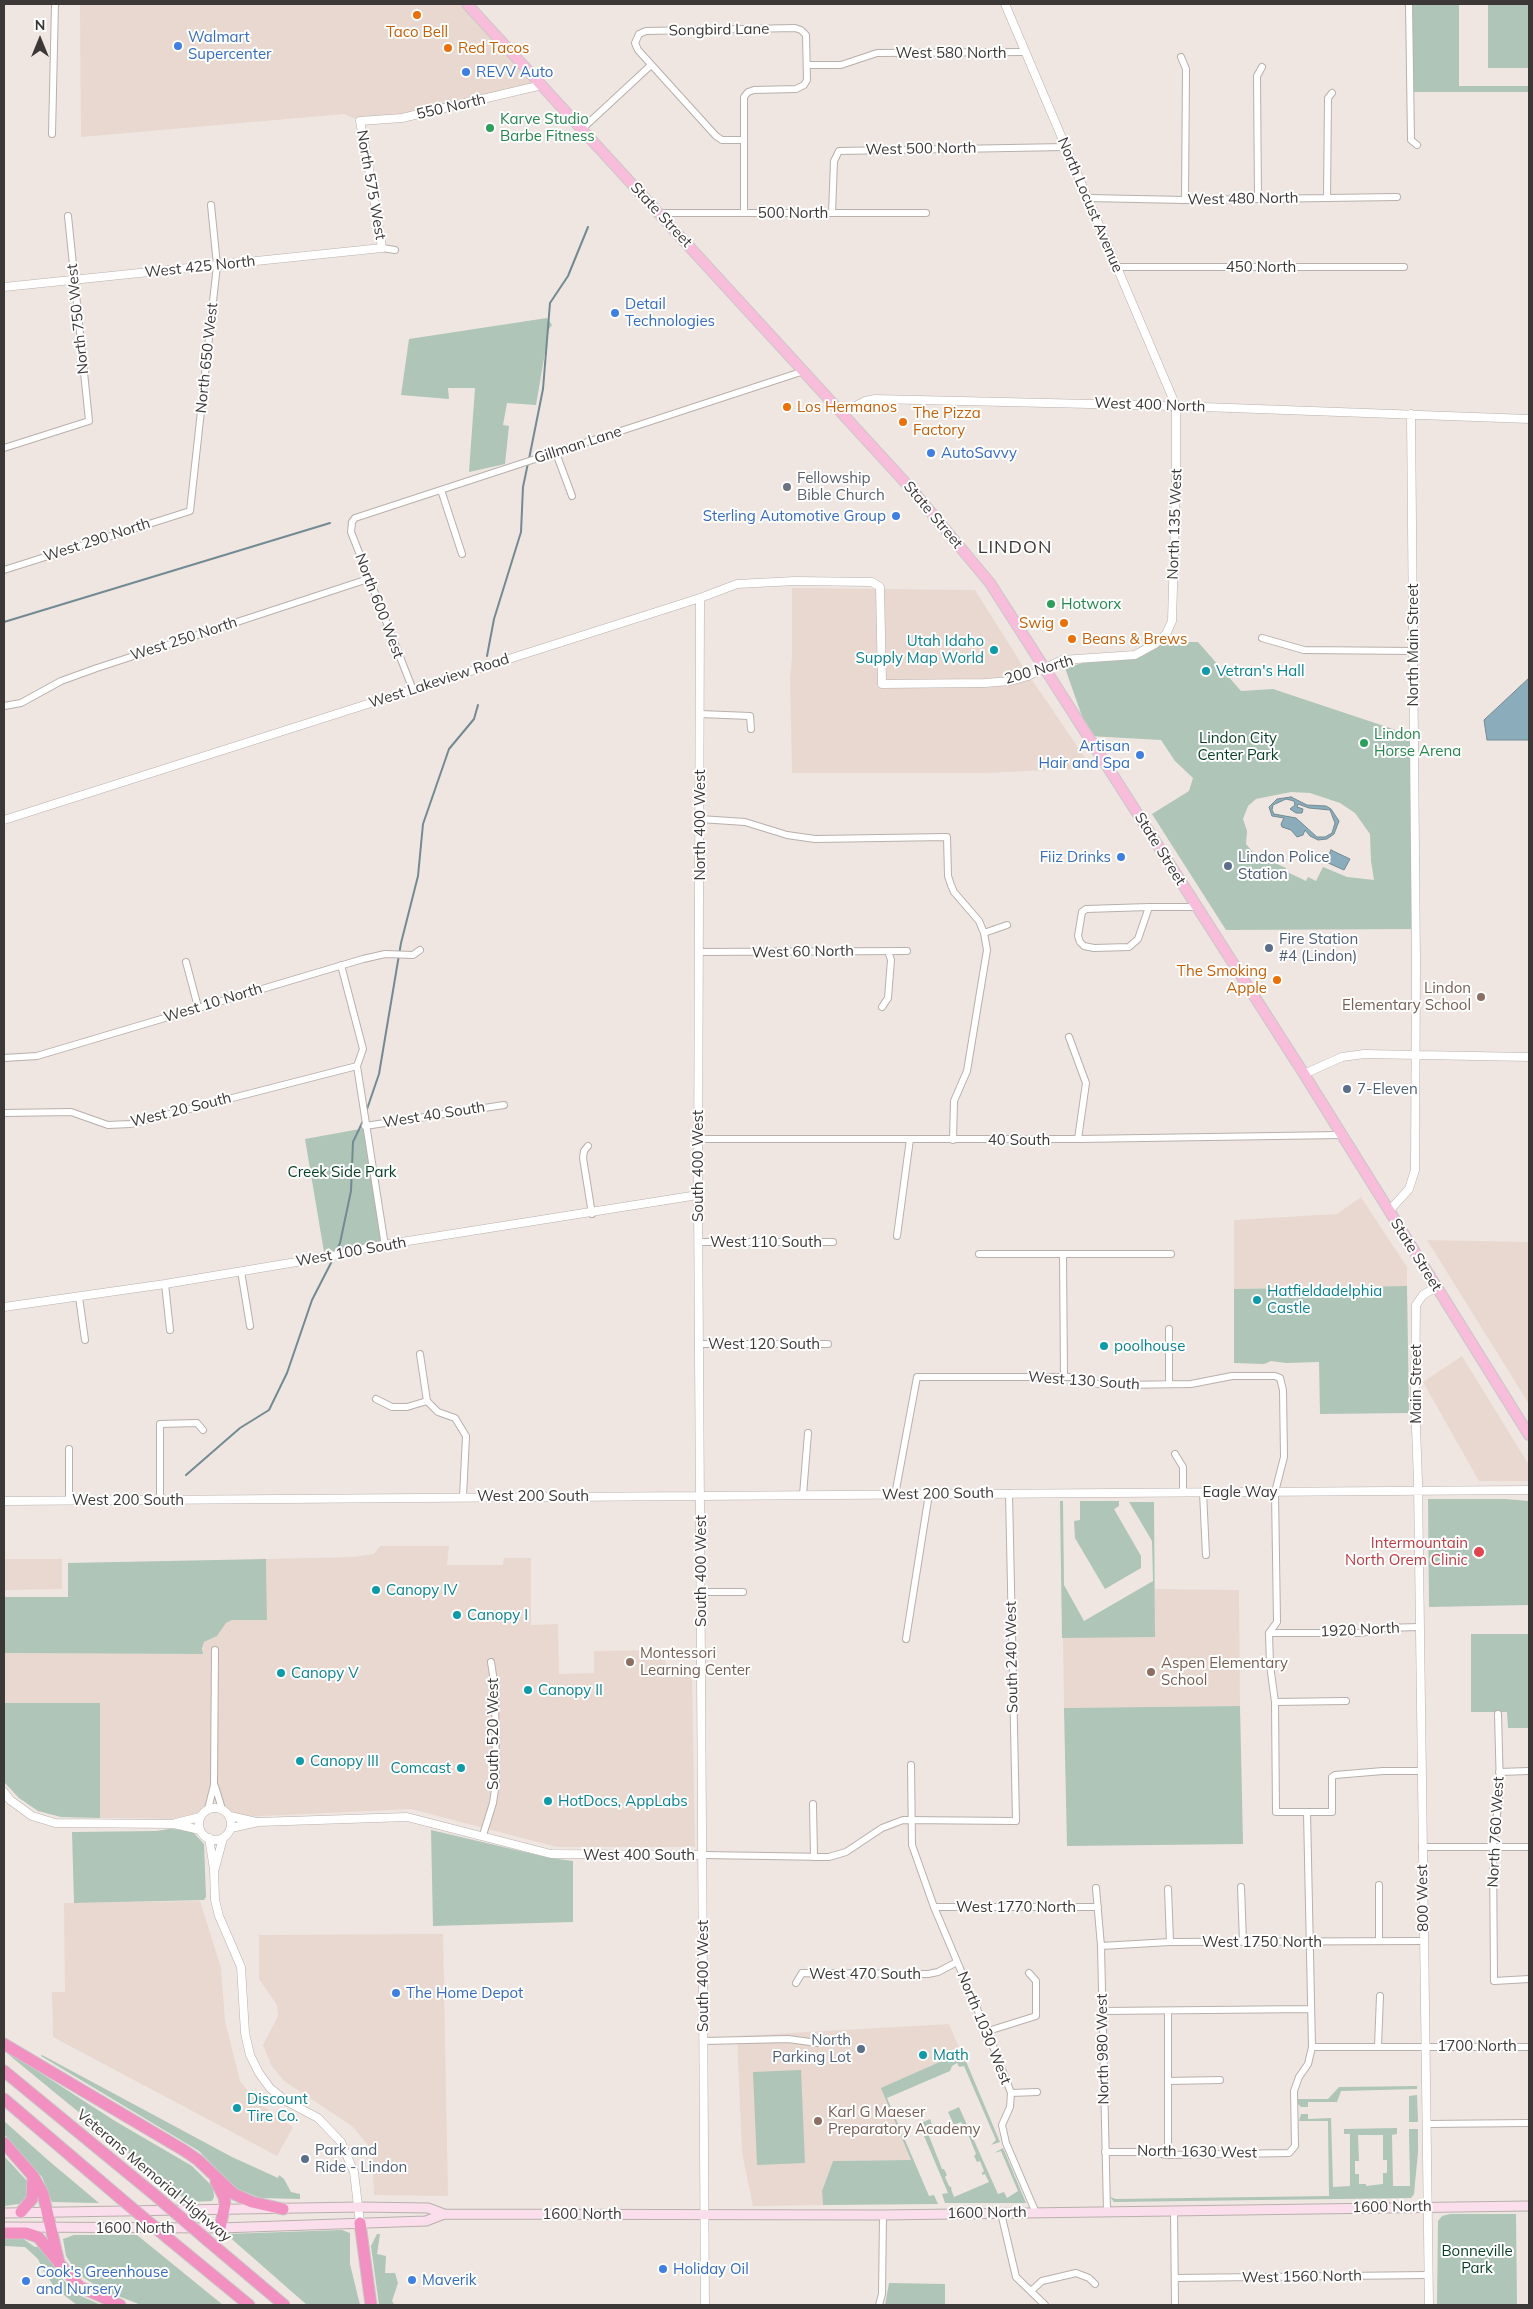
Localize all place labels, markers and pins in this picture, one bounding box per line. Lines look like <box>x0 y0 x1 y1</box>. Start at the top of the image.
marker: Taco Bell <box>411 9 423 21</box>
place label: Taco Bell <box>386 23 448 41</box>
place label: Walmart Supercenter <box>188 28 272 63</box>
place label: Red Tacos <box>458 39 529 57</box>
marker: Walmart Supercenter <box>172 40 184 52</box>
marker: Red Tacos <box>442 42 454 54</box>
place label: REVV Auto <box>476 63 553 81</box>
marker: REVV Auto <box>460 66 472 78</box>
place label: Karve Studio Barbe Fitness <box>500 110 595 145</box>
marker: Karve Studio Barbe Fitness <box>484 122 496 134</box>
place label: Detail Technologies <box>625 295 715 330</box>
marker: Detail Technologies <box>609 307 621 319</box>
place label: Los Hermanos <box>797 398 897 416</box>
marker: Los Hermanos <box>781 401 793 413</box>
place label: The Pizza Factory <box>913 404 981 439</box>
marker: The Pizza Factory <box>897 416 909 428</box>
place label: AutoSavvy <box>941 444 1017 462</box>
marker: AutoSavvy <box>925 447 937 459</box>
place label: Fellowship Bible Church <box>797 469 885 504</box>
marker: Fellowship Bible Church <box>781 481 793 493</box>
place label: Sterling Automotive Group <box>703 507 886 525</box>
marker: Sterling Automotive Group <box>890 510 902 522</box>
place label: Hotworx <box>1061 595 1121 613</box>
marker: Hotworx <box>1045 598 1057 610</box>
place label: Swig <box>1019 614 1054 632</box>
marker: Swig <box>1058 617 1070 629</box>
place label: Beans & Brews <box>1082 630 1187 648</box>
place label: Utah Idaho Supply Map World <box>855 632 984 667</box>
marker: Beans & Brews <box>1066 633 1078 645</box>
marker: Utah Idaho Supply Map World <box>988 644 1000 656</box>
place label: Vetran's Hall <box>1216 662 1304 680</box>
marker: Vetran's Hall <box>1200 665 1212 677</box>
place label: Lindon Horse Arena <box>1374 725 1461 760</box>
place label: Artisan Hair and Spa <box>1039 737 1130 772</box>
marker: Lindon Horse Arena <box>1358 737 1370 749</box>
marker: Artisan Hair and Spa <box>1134 749 1146 761</box>
place label: Fiiz Drinks <box>1040 848 1111 866</box>
place label: Lindon Police Station <box>1238 848 1329 883</box>
marker: Fiiz Drinks <box>1115 851 1127 863</box>
marker: Lindon Police Station <box>1222 860 1234 872</box>
place label: Fire Station #4 (Lindon) <box>1279 930 1358 965</box>
marker: Fire Station #4 (Lindon) <box>1263 942 1275 954</box>
place label: The Smoking Apple <box>1177 962 1267 997</box>
marker: The Smoking Apple <box>1271 974 1283 986</box>
place label: Lindon Elementary School <box>1342 979 1471 1014</box>
marker: Lindon Elementary School <box>1475 991 1487 1003</box>
place label: 7-Eleven <box>1357 1080 1418 1098</box>
marker: 7-Eleven <box>1341 1083 1353 1095</box>
place label: Hatfieldadelphia Castle <box>1267 1282 1382 1317</box>
marker: Hatfieldadelphia Castle <box>1251 1294 1263 1306</box>
place label: poolhouse <box>1114 1337 1185 1355</box>
marker: poolhouse <box>1098 1340 1110 1352</box>
place label: Intermountain North Orem Clinic <box>1345 1534 1468 1569</box>
marker: Intermountain North Orem Clinic <box>1472 1545 1486 1559</box>
place label: Canopy IV <box>386 1581 457 1599</box>
marker: Canopy IV <box>370 1584 382 1596</box>
place label: Canopy I <box>467 1606 528 1624</box>
marker: Canopy I <box>451 1609 463 1621</box>
place label: Montessori Learning Center <box>640 1644 750 1679</box>
place label: Aspen Elementary School <box>1161 1654 1288 1689</box>
marker: Montessori Learning Center <box>624 1656 636 1668</box>
place label: Canopy V <box>291 1664 359 1682</box>
marker: Aspen Elementary School <box>1145 1666 1157 1678</box>
marker: Canopy V <box>275 1667 287 1679</box>
place label: Canopy II <box>538 1681 603 1699</box>
marker: Canopy II <box>522 1684 534 1696</box>
place label: Canopy III <box>310 1752 379 1770</box>
marker: Canopy III <box>294 1755 306 1767</box>
place label: Comcast <box>391 1759 451 1777</box>
marker: Comcast <box>455 1762 467 1774</box>
place label: HotDocs, AppLabs <box>558 1792 688 1810</box>
marker: HotDocs, AppLabs <box>542 1795 554 1807</box>
place label: The Home Depot <box>406 1984 523 2002</box>
marker: The Home Depot <box>390 1987 402 1999</box>
place label: North Parking Lot <box>772 2031 851 2066</box>
marker: North Parking Lot <box>855 2043 867 2055</box>
place label: Math <box>933 2046 969 2064</box>
marker: Math <box>917 2049 929 2061</box>
place label: Discount Tire Co. <box>247 2090 308 2125</box>
marker: Discount Tire Co. <box>231 2102 243 2114</box>
place label: Karl G Maeser Preparatory Academy <box>828 2103 981 2138</box>
marker: Karl G Maeser Preparatory Academy <box>812 2115 824 2127</box>
place label: Park and Ride - Lindon <box>315 2141 407 2176</box>
marker: Park and Ride - Lindon <box>299 2153 311 2165</box>
place label: Holiday Oil <box>673 2260 749 2278</box>
place label: Cook's Greenhouse and Nursery <box>36 2263 168 2298</box>
marker: Holiday Oil <box>657 2263 669 2275</box>
place label: Maverik <box>422 2271 477 2289</box>
marker: Maverik <box>406 2274 418 2286</box>
marker: Cook's Greenhouse and Nursery <box>20 2275 32 2287</box>

